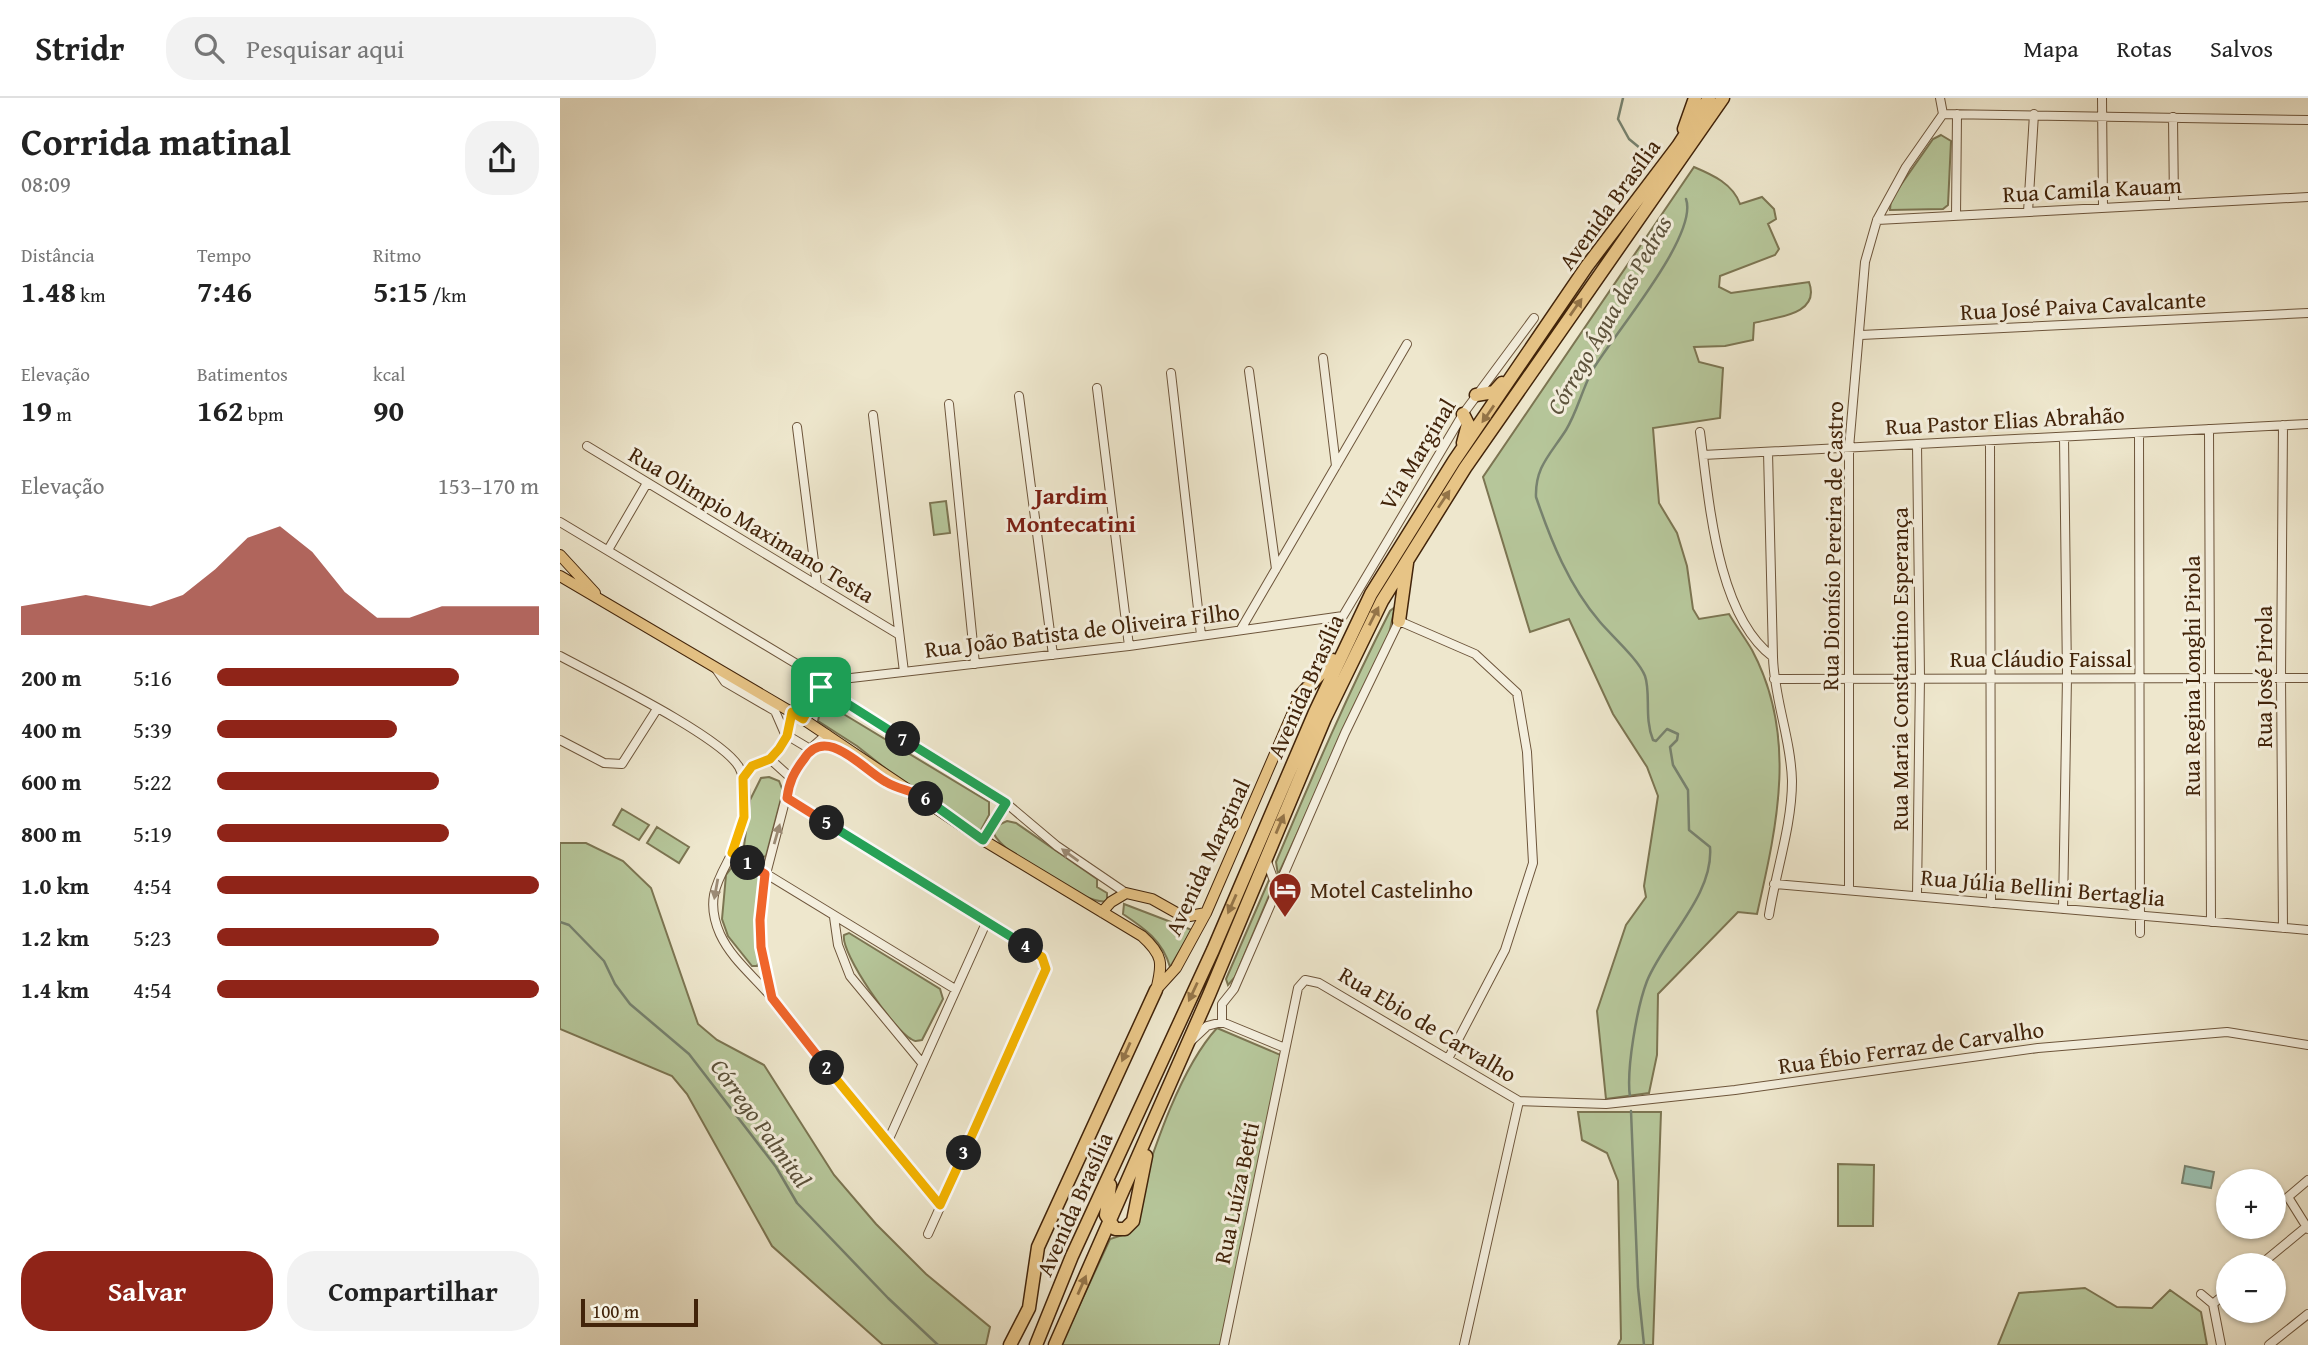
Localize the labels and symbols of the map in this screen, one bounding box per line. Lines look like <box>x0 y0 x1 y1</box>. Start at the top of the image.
street label: Avenida Brasília <box>1550 132 1668 276</box>
street label: Rua Camila Kauam <box>2002 168 2183 210</box>
water label: Córrego Água das Pedras <box>1538 209 1680 421</box>
street label: Rua José Paiva Cavalcante <box>1959 282 2207 328</box>
one-way arrow <box>1569 298 1583 316</box>
street label: Via Marginal <box>1371 392 1463 516</box>
street label: Rua Pastor Elias Abrahão <box>1885 397 2125 443</box>
street label: Rua Dionísio Pereira de Castro <box>1813 401 1851 691</box>
one-way arrow <box>1481 405 1495 423</box>
street label: Rua Olimpio Maximano Testa <box>623 437 881 611</box>
district label: Jardim Montecatini <box>1006 478 1136 541</box>
one-way arrow <box>1437 489 1450 508</box>
street label: Rua Maria Constantino Esperança <box>1883 507 1916 831</box>
street label: Rua Regina Longhi Pirola <box>2175 555 2208 797</box>
street label: Rua João Batista de Oliveira Filho <box>923 594 1241 666</box>
one-way arrow <box>1368 606 1380 626</box>
street label: Rua José Pirola <box>2247 606 2280 748</box>
street label: Avenida Brasília <box>1258 609 1352 763</box>
street label: Rua Cláudio Faissal <box>1950 642 2132 675</box>
pin <box>791 657 851 717</box>
pin: 7 <box>886 722 920 756</box>
street label: Avenida Marginal <box>1156 773 1258 941</box>
pin: 6 <box>908 782 944 816</box>
pin: 5 <box>810 806 844 840</box>
one-way arrow <box>1275 813 1286 834</box>
one-way arrow <box>772 824 782 845</box>
pin: 1 <box>730 846 766 880</box>
one-way arrow <box>1061 848 1079 862</box>
street label: Rua Júlia Bellini Bertaglia <box>1919 860 2167 914</box>
hotel icon: Motel Castelinho <box>1266 870 1304 919</box>
place label: Motel Castelinho <box>1310 873 1473 906</box>
one-way arrow <box>710 878 721 900</box>
one-way arrow <box>1227 894 1238 915</box>
pin: 4 <box>1008 928 1044 964</box>
street label: Rua Ebio de Carvalho <box>1333 958 1523 1090</box>
one-way arrow <box>1188 981 1199 1002</box>
street label: Rua Ébio Ferraz de Carvalho <box>1776 1012 2046 1082</box>
one-way arrow <box>1120 1041 1131 1062</box>
water label: Córrego Palmital <box>702 1051 820 1195</box>
pin: 2 <box>810 1051 844 1086</box>
street label: Rua Luíza Betti <box>1205 1119 1267 1267</box>
street label: Avenida Brasília <box>1027 1127 1121 1281</box>
pin: 3 <box>946 1136 982 1170</box>
one-way arrow <box>1077 1274 1088 1295</box>
scale bar <box>581 1296 698 1328</box>

